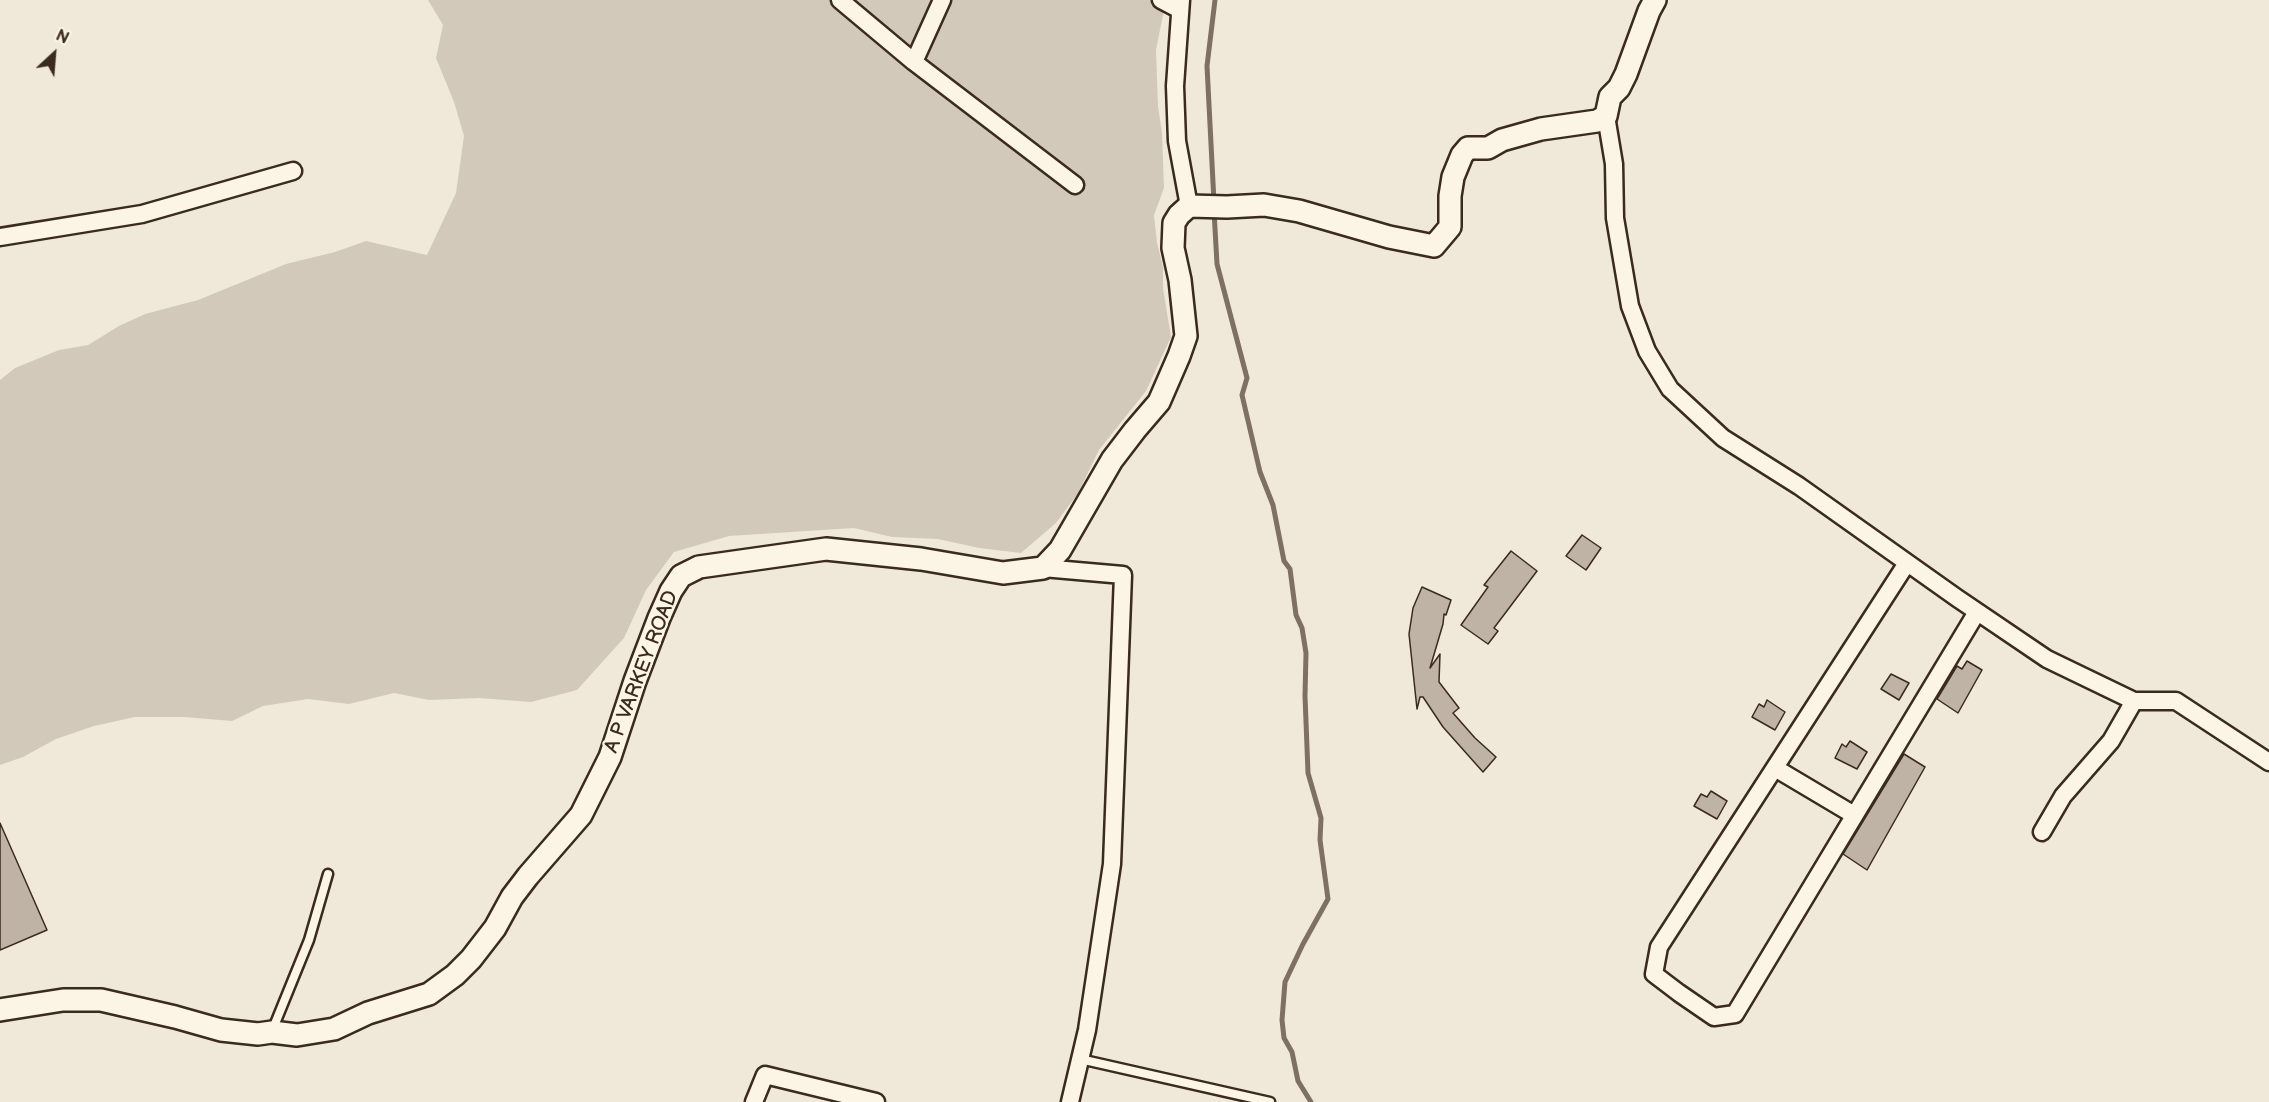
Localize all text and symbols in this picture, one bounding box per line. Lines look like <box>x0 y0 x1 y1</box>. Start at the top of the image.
north arrow <box>24 24 84 84</box>
text: N <box>53 26 72 49</box>
street label: A P VARKEY ROAD <box>600 588 684 756</box>

